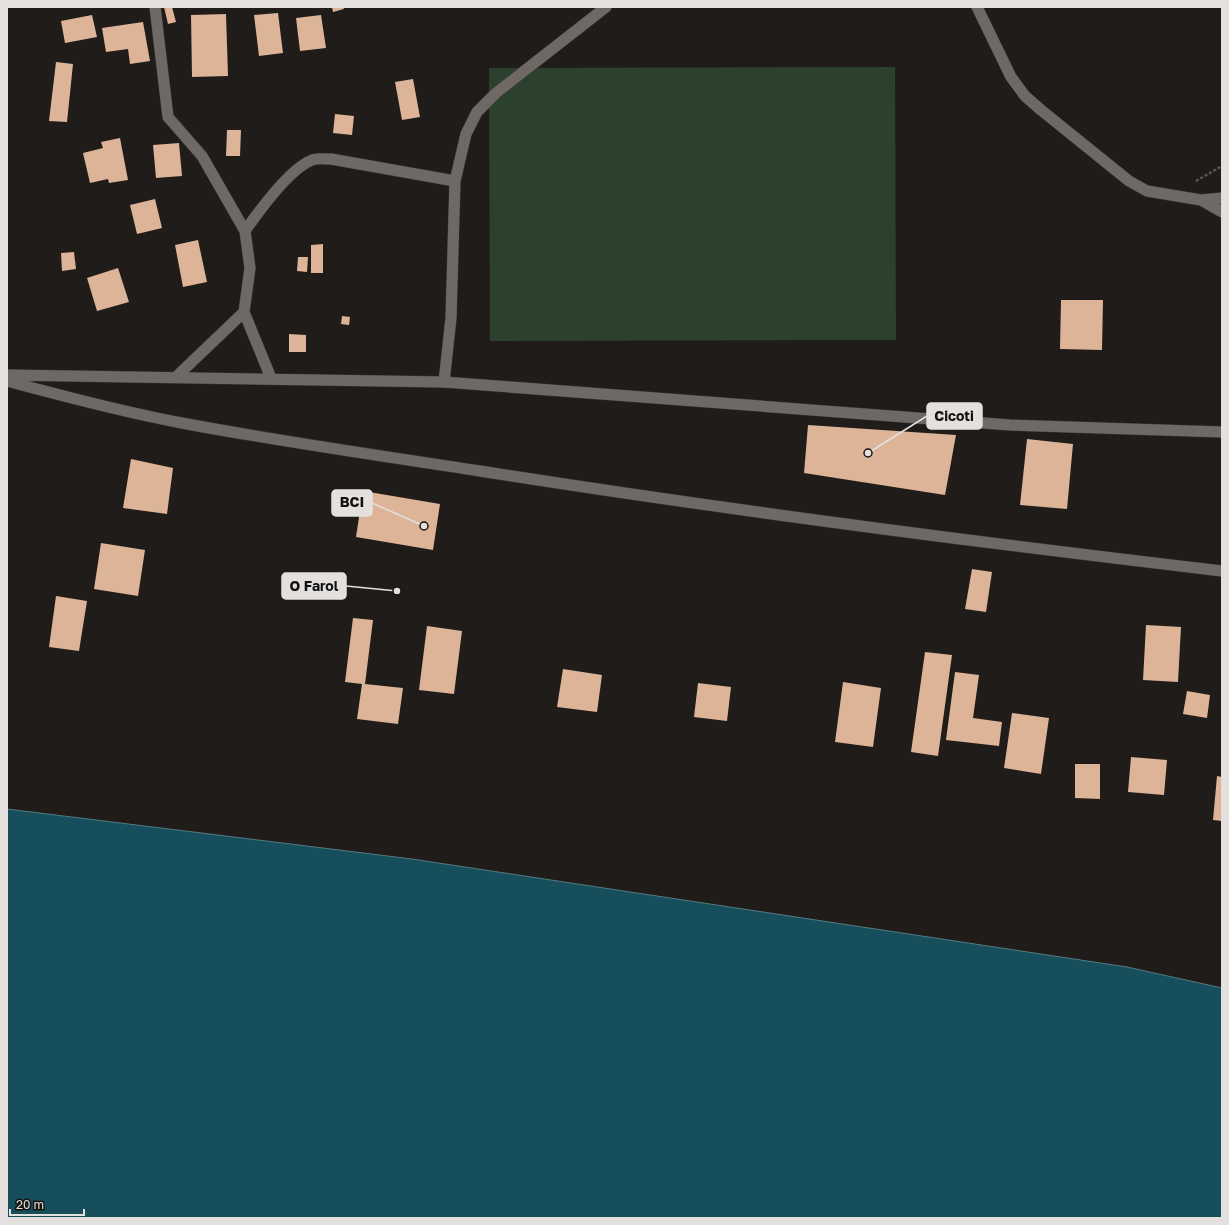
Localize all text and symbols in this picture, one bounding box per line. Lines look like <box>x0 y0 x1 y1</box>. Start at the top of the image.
callout: Cicoti <box>927 403 982 429</box>
text: Cicoti <box>934 407 974 424</box>
callout: BCI <box>332 490 372 516</box>
text: BCI <box>340 493 364 510</box>
callout: O Farol <box>282 573 346 599</box>
text: O Farol <box>290 577 339 594</box>
scale bar <box>10 1191 84 1217</box>
text: 20 m <box>16 1197 44 1212</box>

